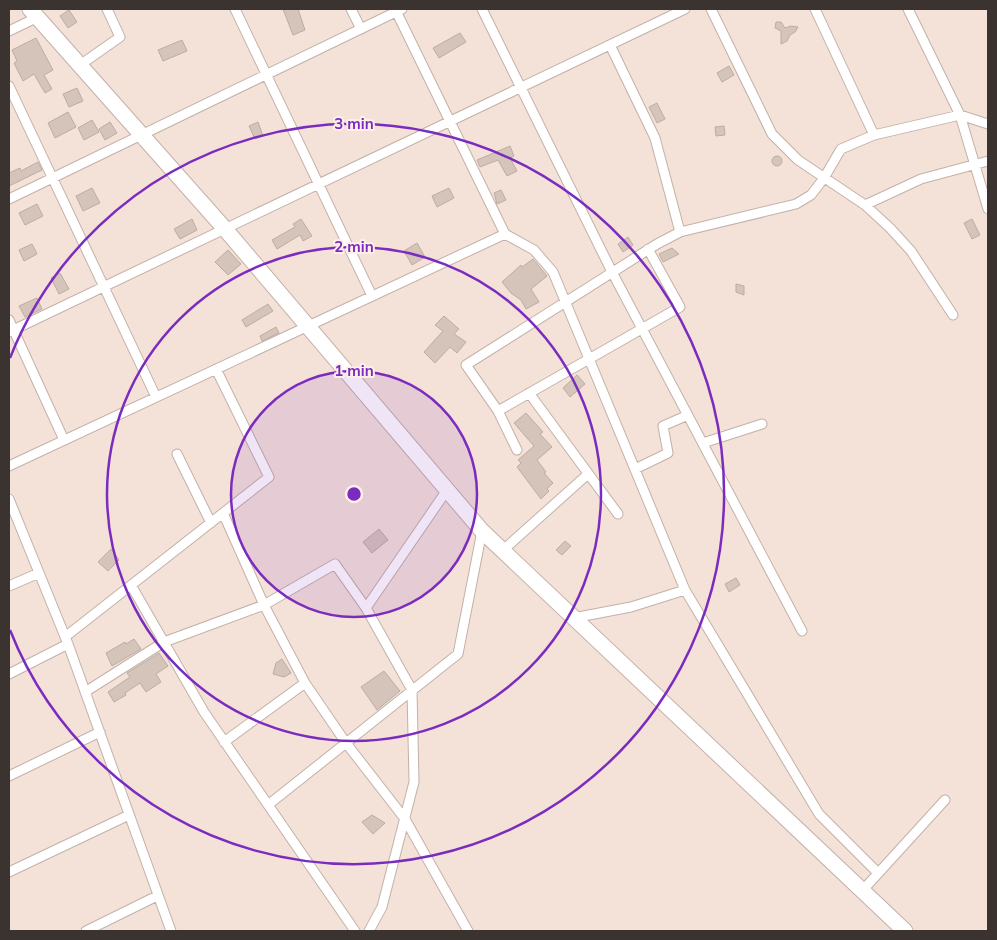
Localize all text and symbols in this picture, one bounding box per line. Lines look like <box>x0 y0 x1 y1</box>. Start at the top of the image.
text: 3 min <box>334 114 374 133</box>
text: 2 min <box>334 237 374 256</box>
text: 1 min <box>334 361 374 380</box>
centre of rings <box>345 485 363 503</box>

